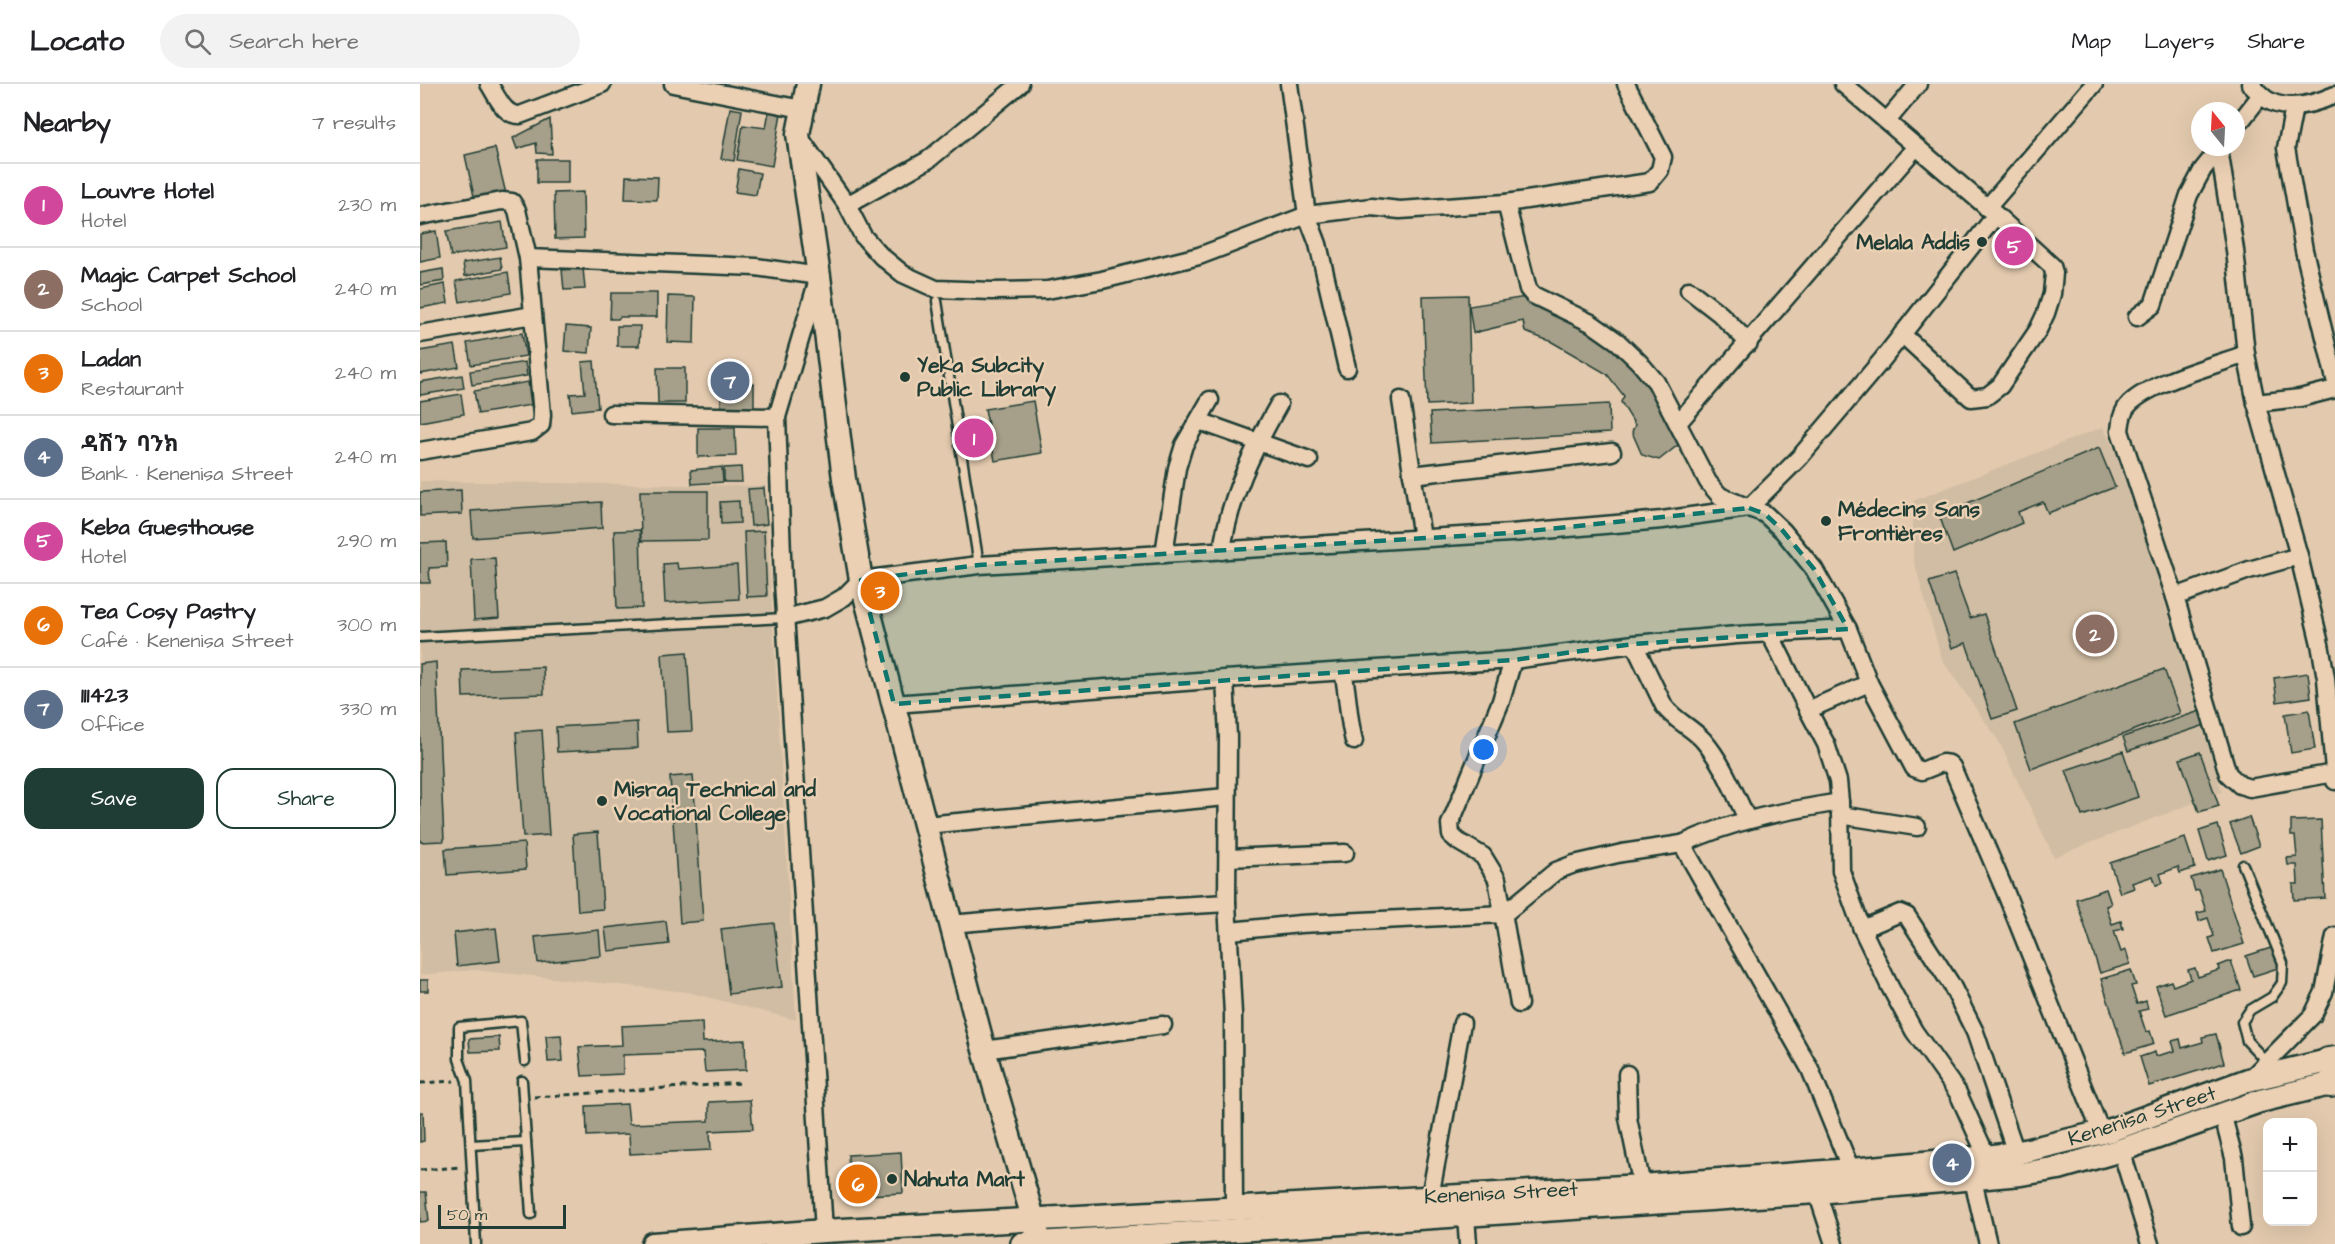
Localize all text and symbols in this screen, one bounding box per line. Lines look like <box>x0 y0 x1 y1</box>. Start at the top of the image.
search box <box>160 14 580 68</box>
text: Locato <box>30 22 124 61</box>
icon: search <box>181 25 214 58</box>
text: Search here <box>229 26 359 57</box>
text: Map <box>2071 27 2111 56</box>
text: Layers <box>2144 27 2214 56</box>
text: Share <box>2247 27 2305 56</box>
north arrow <box>2191 102 2245 156</box>
text: Nearby <box>24 105 111 141</box>
text: 7 results <box>312 109 396 137</box>
text: Louvre Hotel <box>81 176 214 207</box>
text: 1 <box>42 191 45 219</box>
text: 230 m <box>338 191 396 219</box>
text: Hotel <box>81 207 126 235</box>
pin: 5 <box>1994 224 2034 268</box>
place label: Melala Addis <box>1856 228 1970 257</box>
marker: Melala Addis <box>1975 235 1989 249</box>
text: Magic Carpet School <box>81 260 296 291</box>
text: 2 <box>38 275 49 303</box>
text: 240 m <box>335 275 396 303</box>
text: School <box>81 291 142 319</box>
text: Ladan <box>81 344 141 375</box>
place label: Yeka Subcity Public Library <box>917 351 1056 407</box>
pin: 7 <box>710 358 750 404</box>
text: 3 <box>38 359 49 387</box>
text: 240 m <box>335 359 396 387</box>
marker: Yeka Subcity Public Library <box>898 370 912 384</box>
text: Restaurant <box>81 375 184 403</box>
pin: 1 <box>954 416 994 460</box>
text: ዳሽን ባንክ <box>81 429 179 460</box>
text: 4 <box>37 443 50 471</box>
text: 240 m <box>335 443 396 471</box>
text: Bank · Kenenisa Street <box>81 460 293 488</box>
place label: Médecins Sans Frontières <box>1838 495 1980 548</box>
text: Keba Guesthouse <box>81 512 254 543</box>
marker: Médecins Sans Frontières <box>1819 514 1833 528</box>
text: 5 <box>36 527 51 555</box>
text: 290 m <box>337 527 396 555</box>
text: Hotel <box>81 543 126 571</box>
pin: 3 <box>860 568 900 614</box>
text: Tea Cosy Pastry <box>81 596 256 627</box>
text: 6 <box>37 611 50 639</box>
text: 300 m <box>337 611 396 639</box>
pin: 2 <box>2076 612 2114 656</box>
text: Café · Kenenisa Street <box>81 627 294 655</box>
text: 111423 <box>81 680 128 711</box>
text: 7 <box>37 695 50 723</box>
text: 330 m <box>339 695 396 723</box>
text: Office <box>81 711 145 739</box>
your location <box>1469 735 1498 764</box>
button: Save <box>24 768 204 829</box>
button: Share <box>216 768 396 829</box>
place label: Misraq Technical and Vocational College <box>613 775 816 830</box>
marker: Misraq Technical and Vocational College <box>595 794 609 808</box>
street label: Kenenisa Street <box>2064 1078 2220 1154</box>
map controls <box>2263 1118 2317 1226</box>
button: + <box>2263 1118 2317 1172</box>
pin: 4 <box>1932 1140 1972 1186</box>
pin: 6 <box>838 1162 878 1206</box>
place label: Nahuta Mart <box>904 1165 1025 1194</box>
marker: Nahuta Mart <box>885 1172 899 1186</box>
button: − <box>2263 1172 2317 1226</box>
street label: Kenenisa Street <box>1423 1174 1579 1212</box>
scale bar <box>438 1202 566 1230</box>
text: 50 m <box>447 1204 487 1226</box>

